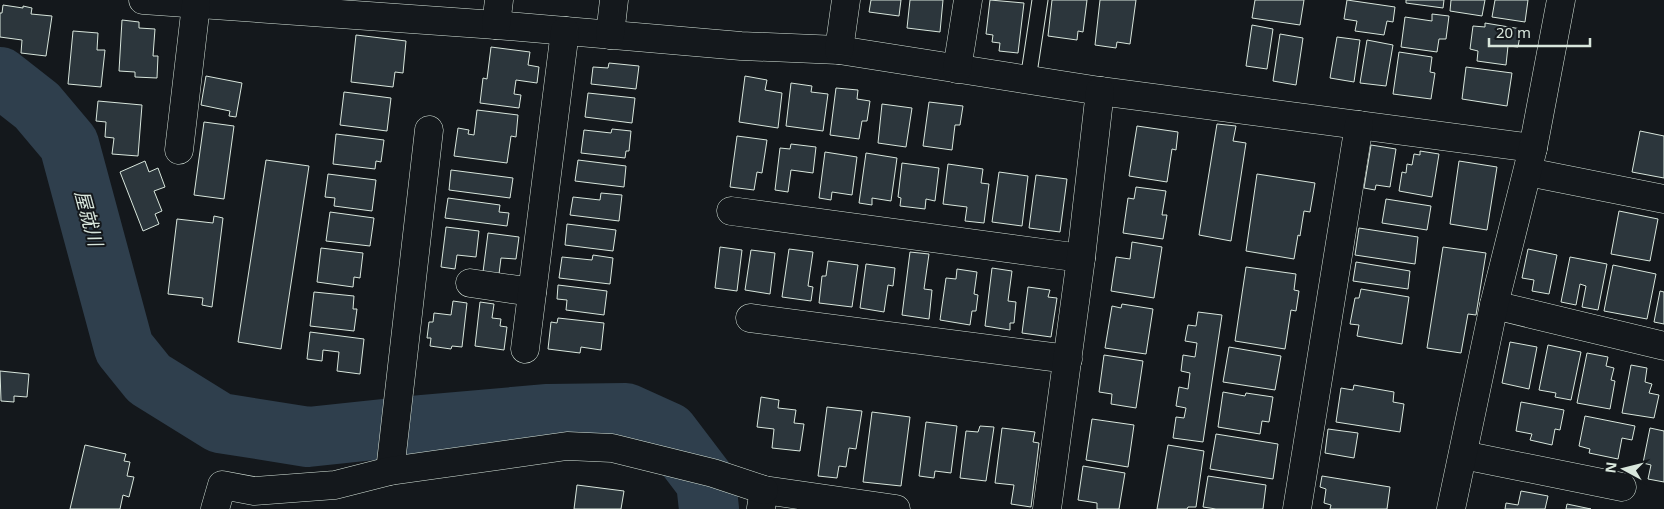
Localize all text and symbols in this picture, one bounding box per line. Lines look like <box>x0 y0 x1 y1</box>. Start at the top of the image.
scale bar <box>1489 15 1590 47</box>
text: 20 m <box>1496 22 1531 42</box>
water label: 屋就川 <box>69 187 109 251</box>
north arrow <box>1599 444 1649 494</box>
text: N <box>1600 461 1621 474</box>

